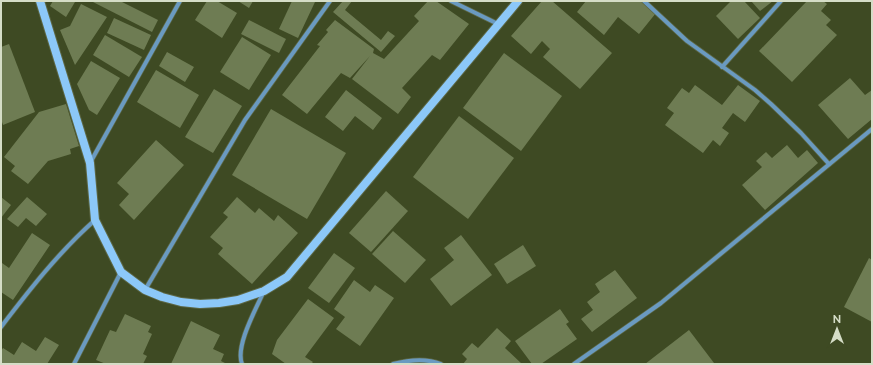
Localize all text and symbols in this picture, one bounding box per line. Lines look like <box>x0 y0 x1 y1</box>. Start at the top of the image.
north arrow <box>817 309 857 349</box>
text: N <box>833 313 841 326</box>

